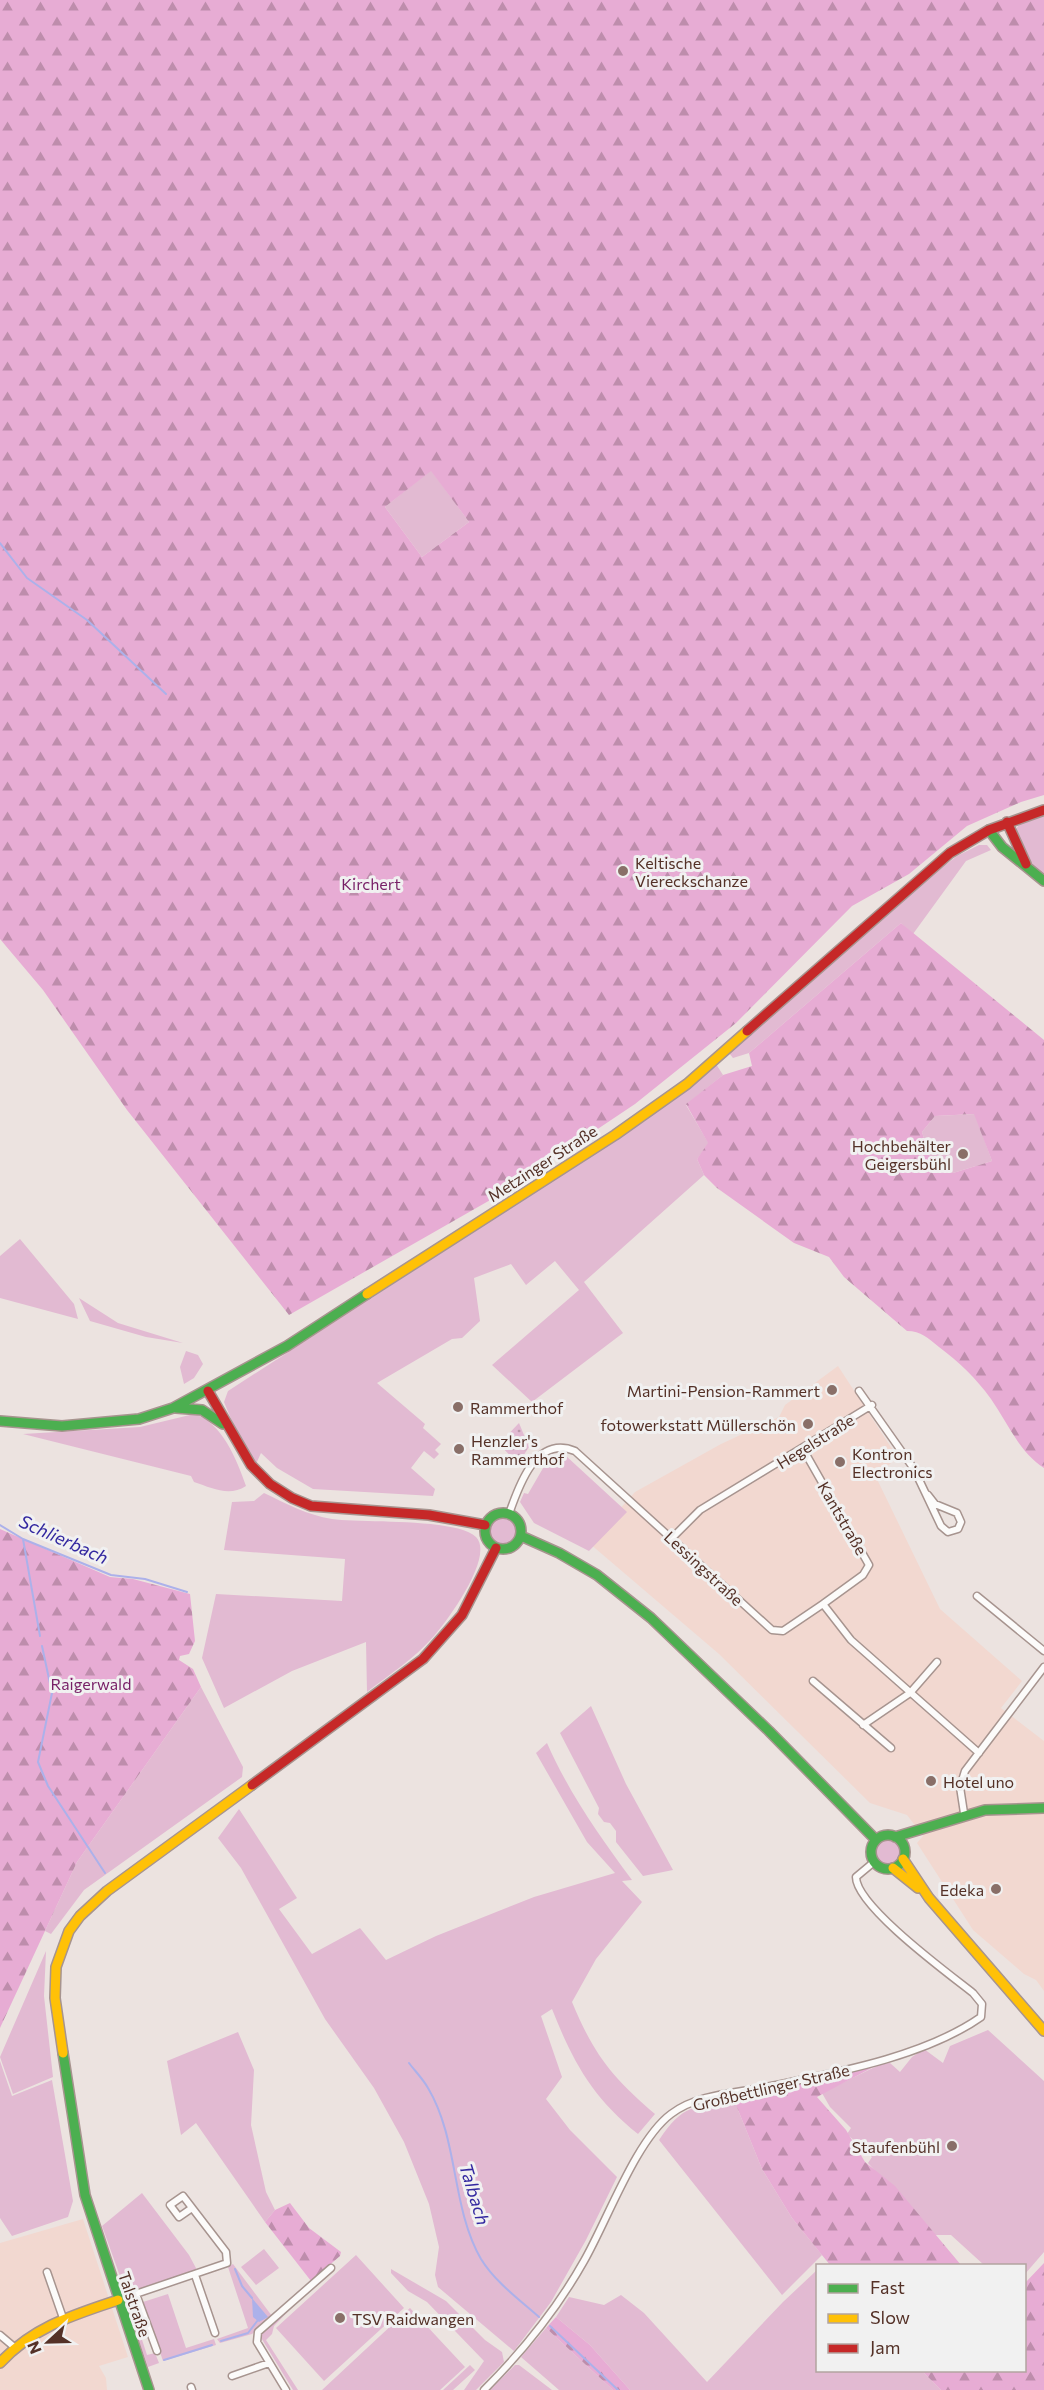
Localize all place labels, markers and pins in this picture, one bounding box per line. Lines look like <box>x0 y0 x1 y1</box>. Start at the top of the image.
place label: Keltische Viereckschanze <box>635 853 748 890</box>
marker: Keltische Viereckschanze <box>616 864 630 878</box>
place label: Hochbehälter Geigersbühl <box>852 1136 952 1173</box>
marker: Hochbehälter Geigersbühl <box>956 1147 970 1161</box>
place label: Martini-Pension-Rammert <box>627 1381 820 1400</box>
marker: Martini-Pension-Rammert <box>825 1383 839 1397</box>
place label: Rammerthof <box>470 1398 564 1417</box>
marker: Rammerthof <box>451 1400 465 1414</box>
place label: fotowerkstatt Müllerschön <box>601 1415 796 1434</box>
marker: fotowerkstatt Müllerschön <box>801 1417 815 1431</box>
place label: Henzler's Rammerthof <box>471 1431 565 1468</box>
marker: Henzler's Rammerthof <box>452 1442 466 1456</box>
place label: Kontron Electronics <box>852 1444 933 1481</box>
marker: Kontron Electronics <box>833 1455 847 1469</box>
place label: Hotel uno <box>943 1772 1014 1791</box>
marker: Hotel uno <box>924 1774 938 1788</box>
place label: Edeka <box>940 1880 984 1899</box>
marker: Edeka <box>989 1882 1003 1896</box>
place label: Staufenbühl <box>852 2137 940 2156</box>
marker: Staufenbühl <box>945 2139 959 2153</box>
place label: TSV Raidwangen <box>352 2309 474 2328</box>
marker: TSV Raidwangen <box>333 2311 347 2325</box>

